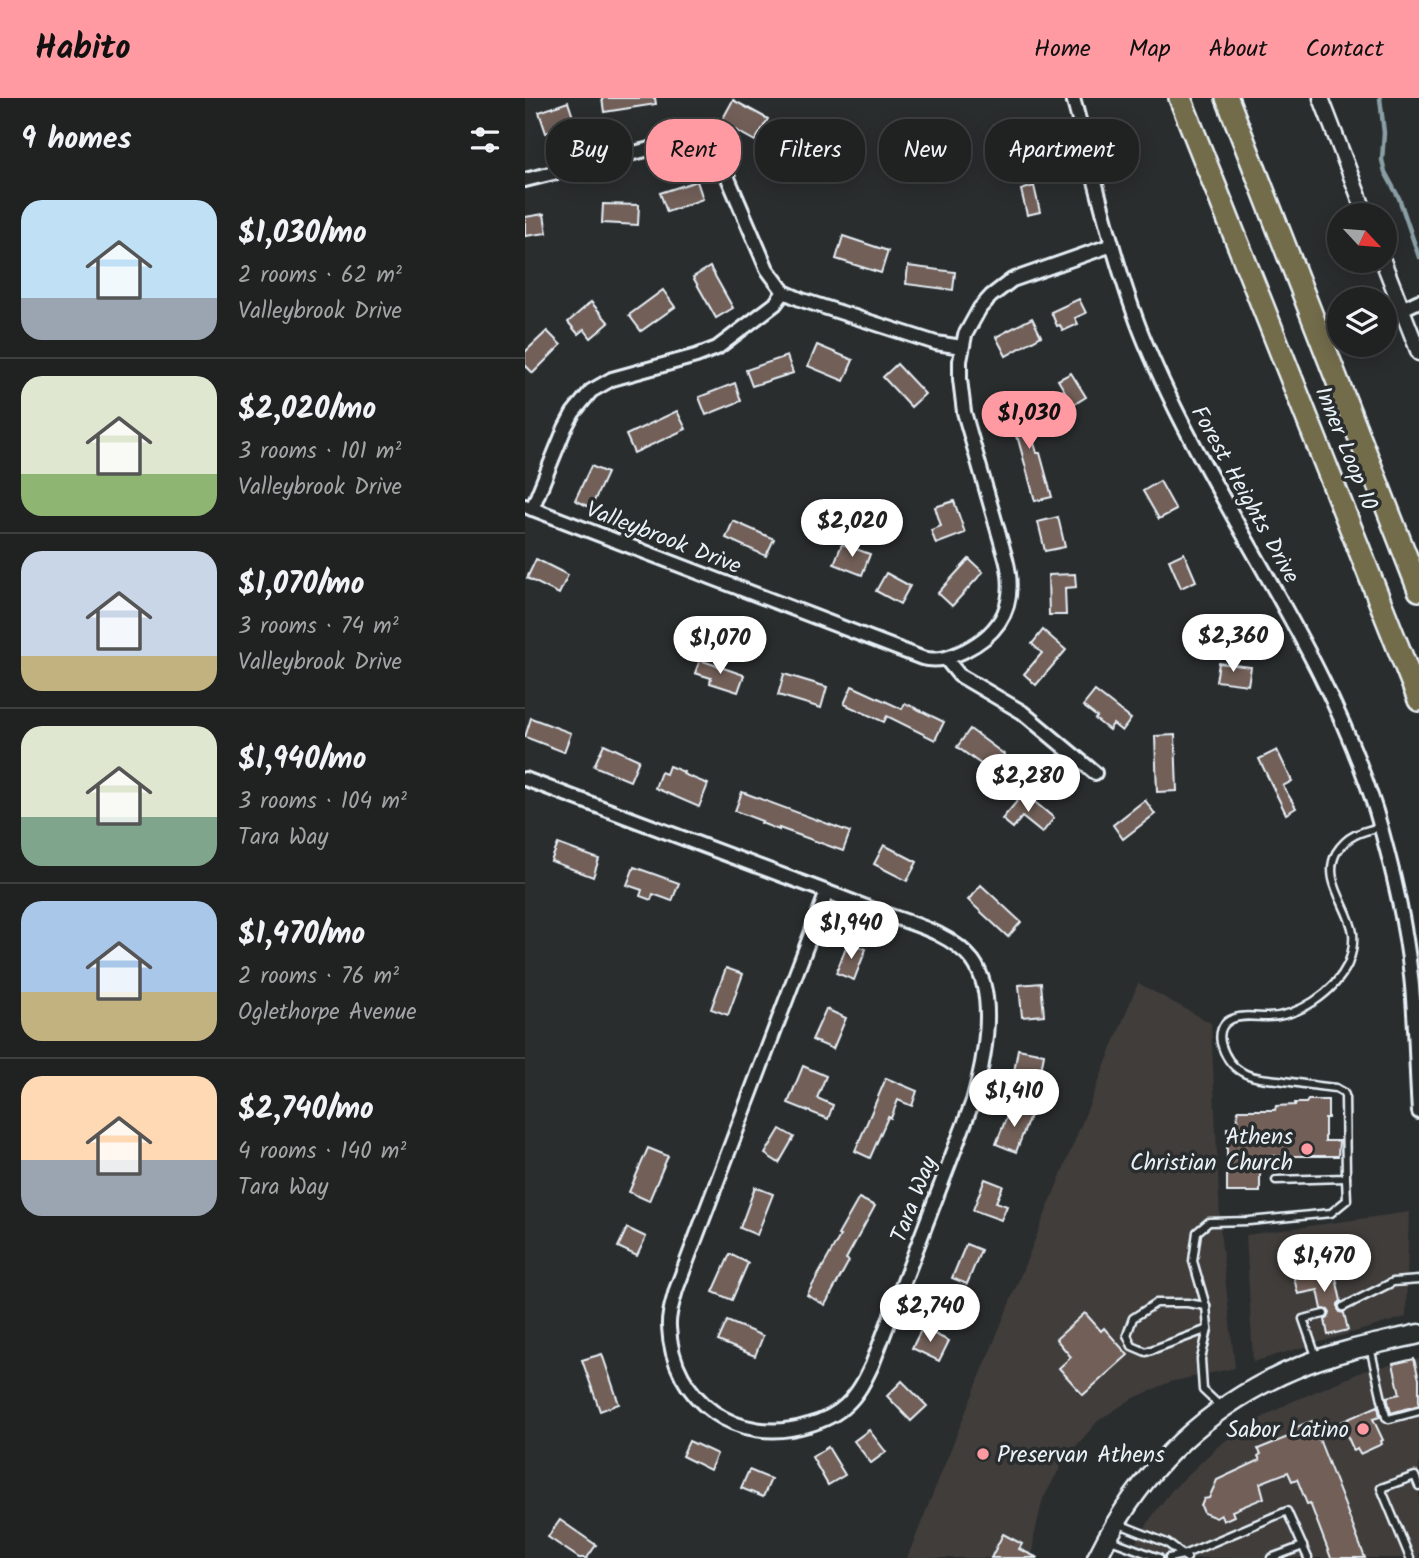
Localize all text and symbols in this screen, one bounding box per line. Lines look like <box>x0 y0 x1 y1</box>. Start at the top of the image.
text: Habito <box>35 23 131 76</box>
text: Home <box>1034 30 1091 69</box>
text: Map <box>1129 30 1171 69</box>
text: About <box>1209 30 1267 69</box>
text: Contact <box>1305 30 1384 69</box>
text: 9 homes <box>21 116 132 164</box>
chip: Buy <box>546 119 632 182</box>
chip: Rent <box>646 119 741 182</box>
chip: Filters <box>755 119 865 182</box>
chip: New <box>879 119 971 182</box>
chip: Apartment <box>985 119 1139 182</box>
icon: filters <box>466 121 504 159</box>
north arrow <box>1327 203 1397 273</box>
map controls <box>1327 203 1397 357</box>
text: $1,030/mo <box>238 210 367 258</box>
icon: home <box>77 228 161 312</box>
text: 2 rooms · 62 m² <box>238 258 402 294</box>
button: layers <box>1327 287 1397 357</box>
text: Valleybrook Drive <box>238 294 402 330</box>
street label: Inner Loop 10 <box>1304 381 1386 516</box>
text: $2,020/mo <box>238 386 376 434</box>
pin: $1,030 <box>972 392 1086 451</box>
text: $1,030 <box>998 396 1060 432</box>
street label: Forest Heights Drive <box>1180 399 1308 591</box>
icon: home <box>77 404 161 488</box>
text: 3 rooms · 101 m² <box>238 434 401 470</box>
text: Valleybrook Drive <box>238 470 402 506</box>
street label: Valleybrook Drive <box>580 493 746 585</box>
pin: $2,020 <box>795 500 909 559</box>
text: $2,020 <box>817 504 887 540</box>
text: $1,070/mo <box>238 561 364 609</box>
icon: home <box>77 579 161 663</box>
text: 3 rooms · 74 m² <box>238 609 399 645</box>
pin: $2,360 <box>1176 614 1290 674</box>
pin: $1,070 <box>663 616 777 676</box>
text: $2,360 <box>1198 619 1268 655</box>
text: $1,070 <box>689 621 751 657</box>
text: Valleybrook Drive <box>238 645 402 681</box>
text: $1,940/mo <box>238 736 366 784</box>
icon: home <box>77 754 161 838</box>
pin: $2,280 <box>971 754 1085 814</box>
text: $2,280 <box>992 759 1064 795</box>
text: 3 rooms · 104 m² <box>238 784 407 820</box>
text: Tara Way <box>238 820 328 856</box>
pin: $1,940 <box>794 902 908 961</box>
text: $1,940 <box>820 906 882 942</box>
text: $1,470/mo <box>238 911 365 959</box>
icon: home <box>77 929 161 1013</box>
text: 2 rooms · 76 m² <box>238 959 399 995</box>
text: Oglethorpe Avenue <box>238 995 417 1031</box>
pin: $1,410 <box>957 1070 1071 1129</box>
text: $1,410 <box>985 1074 1043 1110</box>
text: $2,740/mo <box>238 1086 374 1134</box>
icon: home <box>77 1104 161 1188</box>
place label: Athens Christian Church <box>1130 1120 1293 1182</box>
text: 4 rooms · 140 m² <box>238 1134 406 1170</box>
marker: Athens Christian Church <box>1299 1141 1315 1157</box>
street label: Tara Way <box>882 1151 948 1248</box>
text: Tara Way <box>238 1170 328 1206</box>
pin: $1,470 <box>1267 1234 1381 1294</box>
text: $1,470 <box>1293 1239 1355 1275</box>
pin: $2,740 <box>873 1284 987 1344</box>
text: $2,740 <box>896 1289 964 1325</box>
place label: Sabor Latino <box>1226 1413 1349 1449</box>
marker: Sabor Latino <box>1355 1421 1371 1437</box>
place label: Preservan Athens <box>997 1438 1165 1474</box>
marker: Preservan Athens <box>975 1446 991 1462</box>

